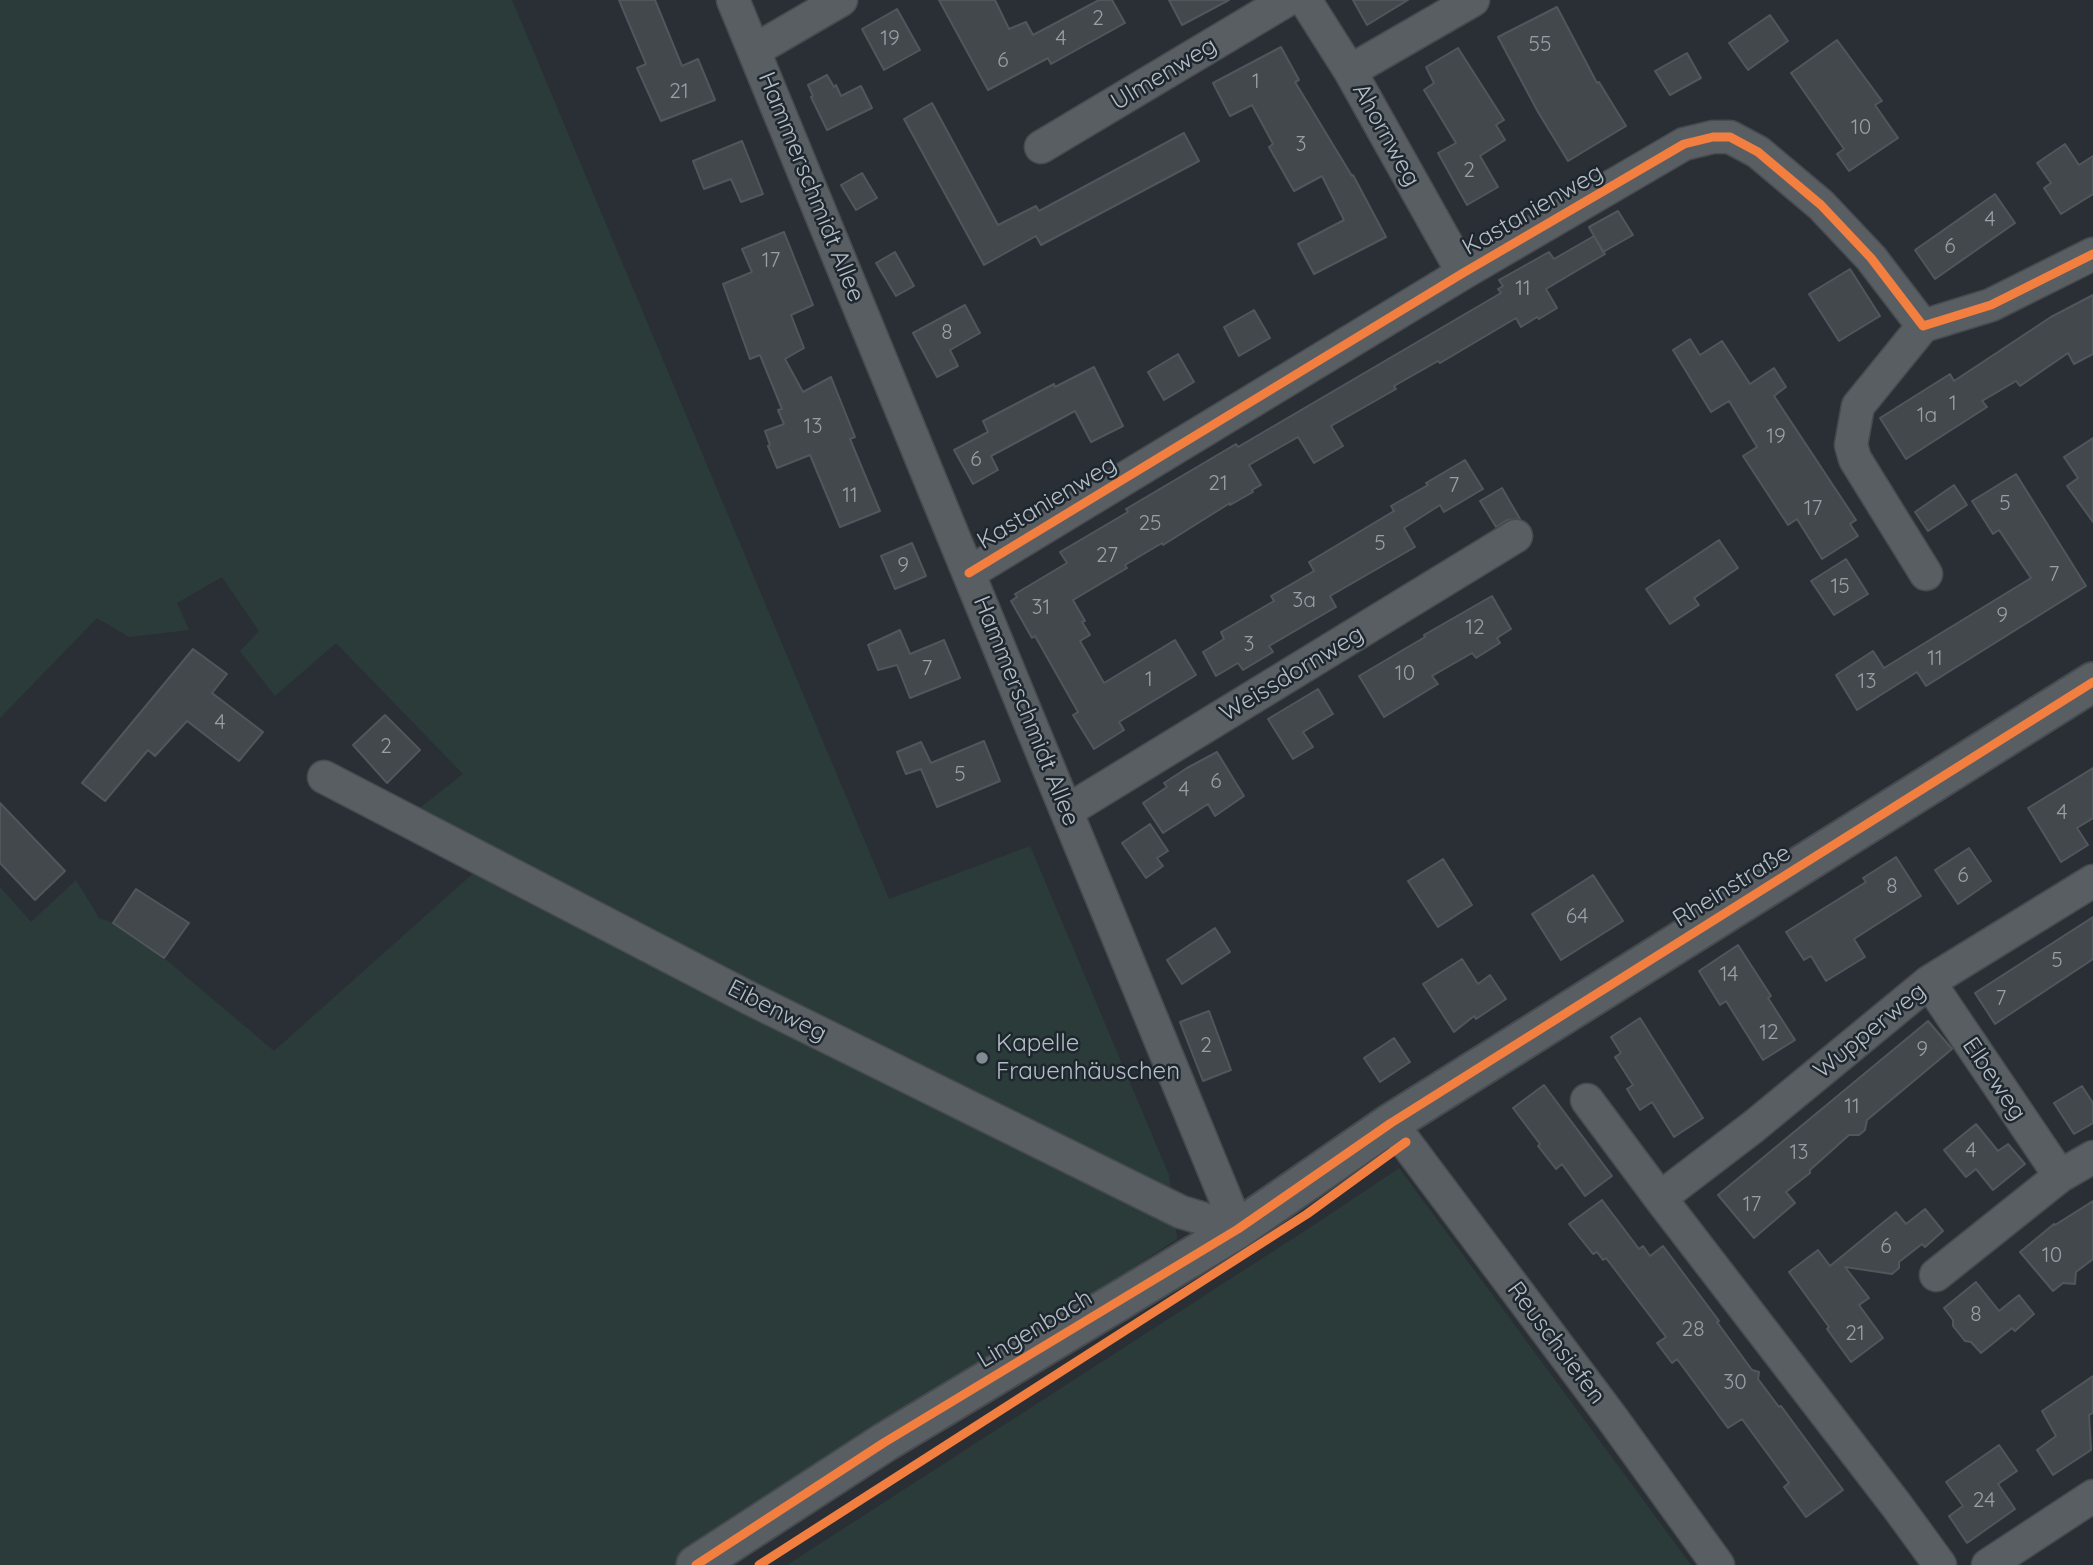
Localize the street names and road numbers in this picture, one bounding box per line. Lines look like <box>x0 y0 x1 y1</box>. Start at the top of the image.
street label: Ulmenweg <box>1106 31 1222 117</box>
street label: Hammerschmidt Allee <box>752 68 870 306</box>
street label: Ahornweg <box>1346 79 1426 191</box>
street label: Kastanienweg <box>1458 158 1608 262</box>
street label: Kastanienweg <box>972 450 1122 556</box>
street label: Hammerschmidt Allee <box>967 592 1085 830</box>
street label: Weissdornweg <box>1215 620 1369 728</box>
street label: Rheinstraße <box>1668 838 1796 934</box>
street label: Eibenweg <box>723 974 831 1048</box>
street label: Wupperweg <box>1808 977 1932 1085</box>
street label: Elbeweg <box>1956 1032 2032 1126</box>
street label: Reuschsiefen <box>1501 1276 1611 1410</box>
street label: Lingenbach <box>972 1283 1098 1375</box>

